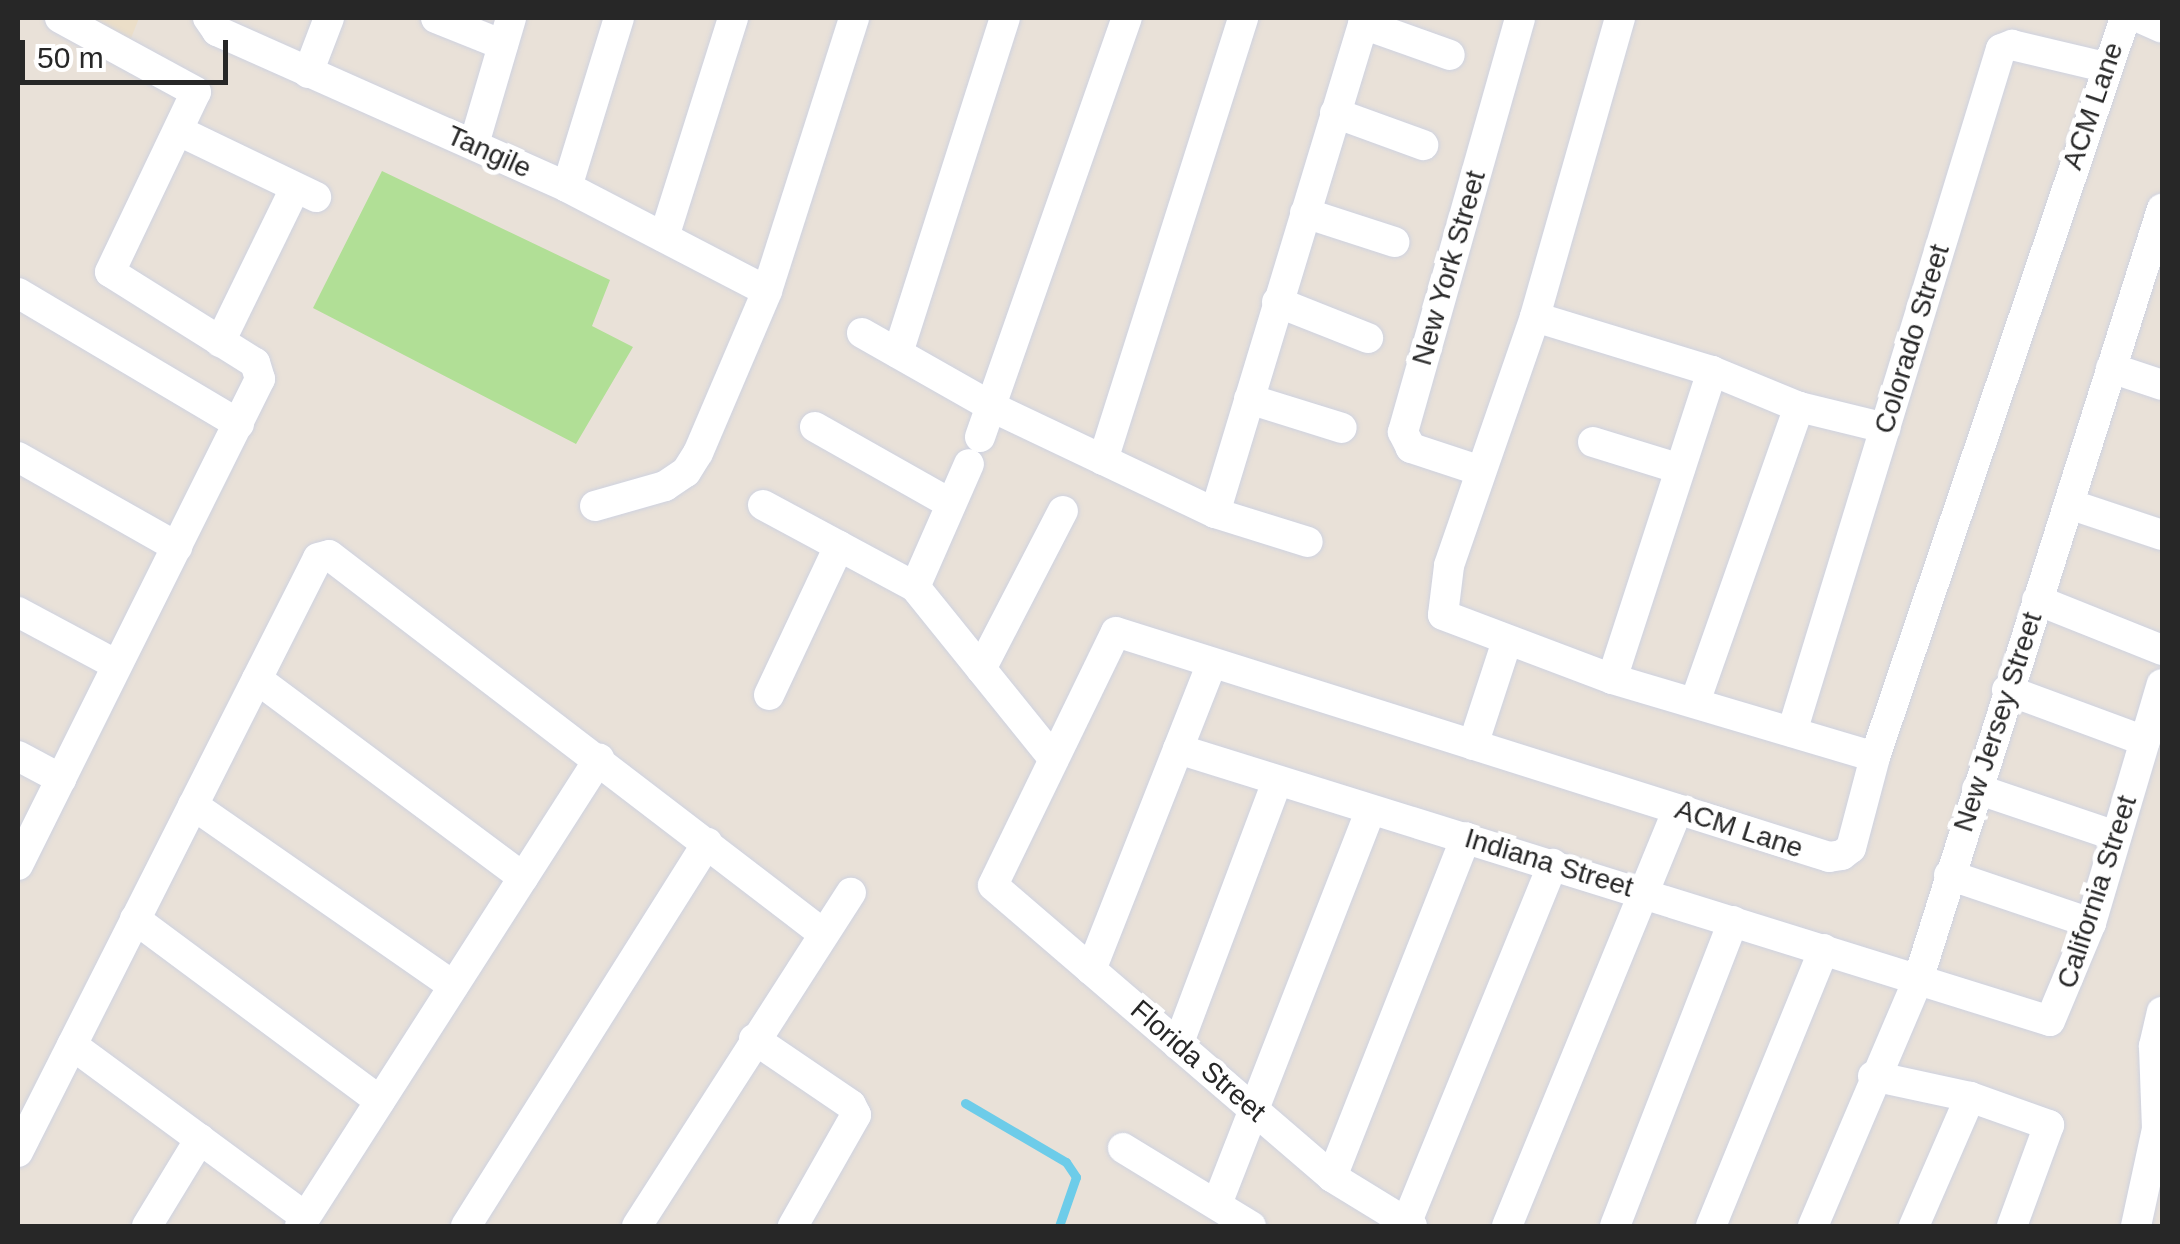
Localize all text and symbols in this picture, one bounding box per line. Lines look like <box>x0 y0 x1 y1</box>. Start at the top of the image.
scale bar <box>25 20 232 82</box>
street label: ACM Lane <box>2056 38 2130 174</box>
text: 50 m <box>37 41 104 74</box>
street label: Tangile <box>442 119 536 185</box>
street label: New York Street <box>1405 167 1493 369</box>
street label: Colorado Street <box>1867 240 1957 438</box>
street label: New Jersey Street <box>1947 608 2049 836</box>
street label: California Street <box>2050 791 2144 993</box>
street label: ACM Lane <box>1671 793 1807 865</box>
street label: Indiana Street <box>1461 821 1637 905</box>
street label: Florida Street <box>1124 993 1272 1129</box>

